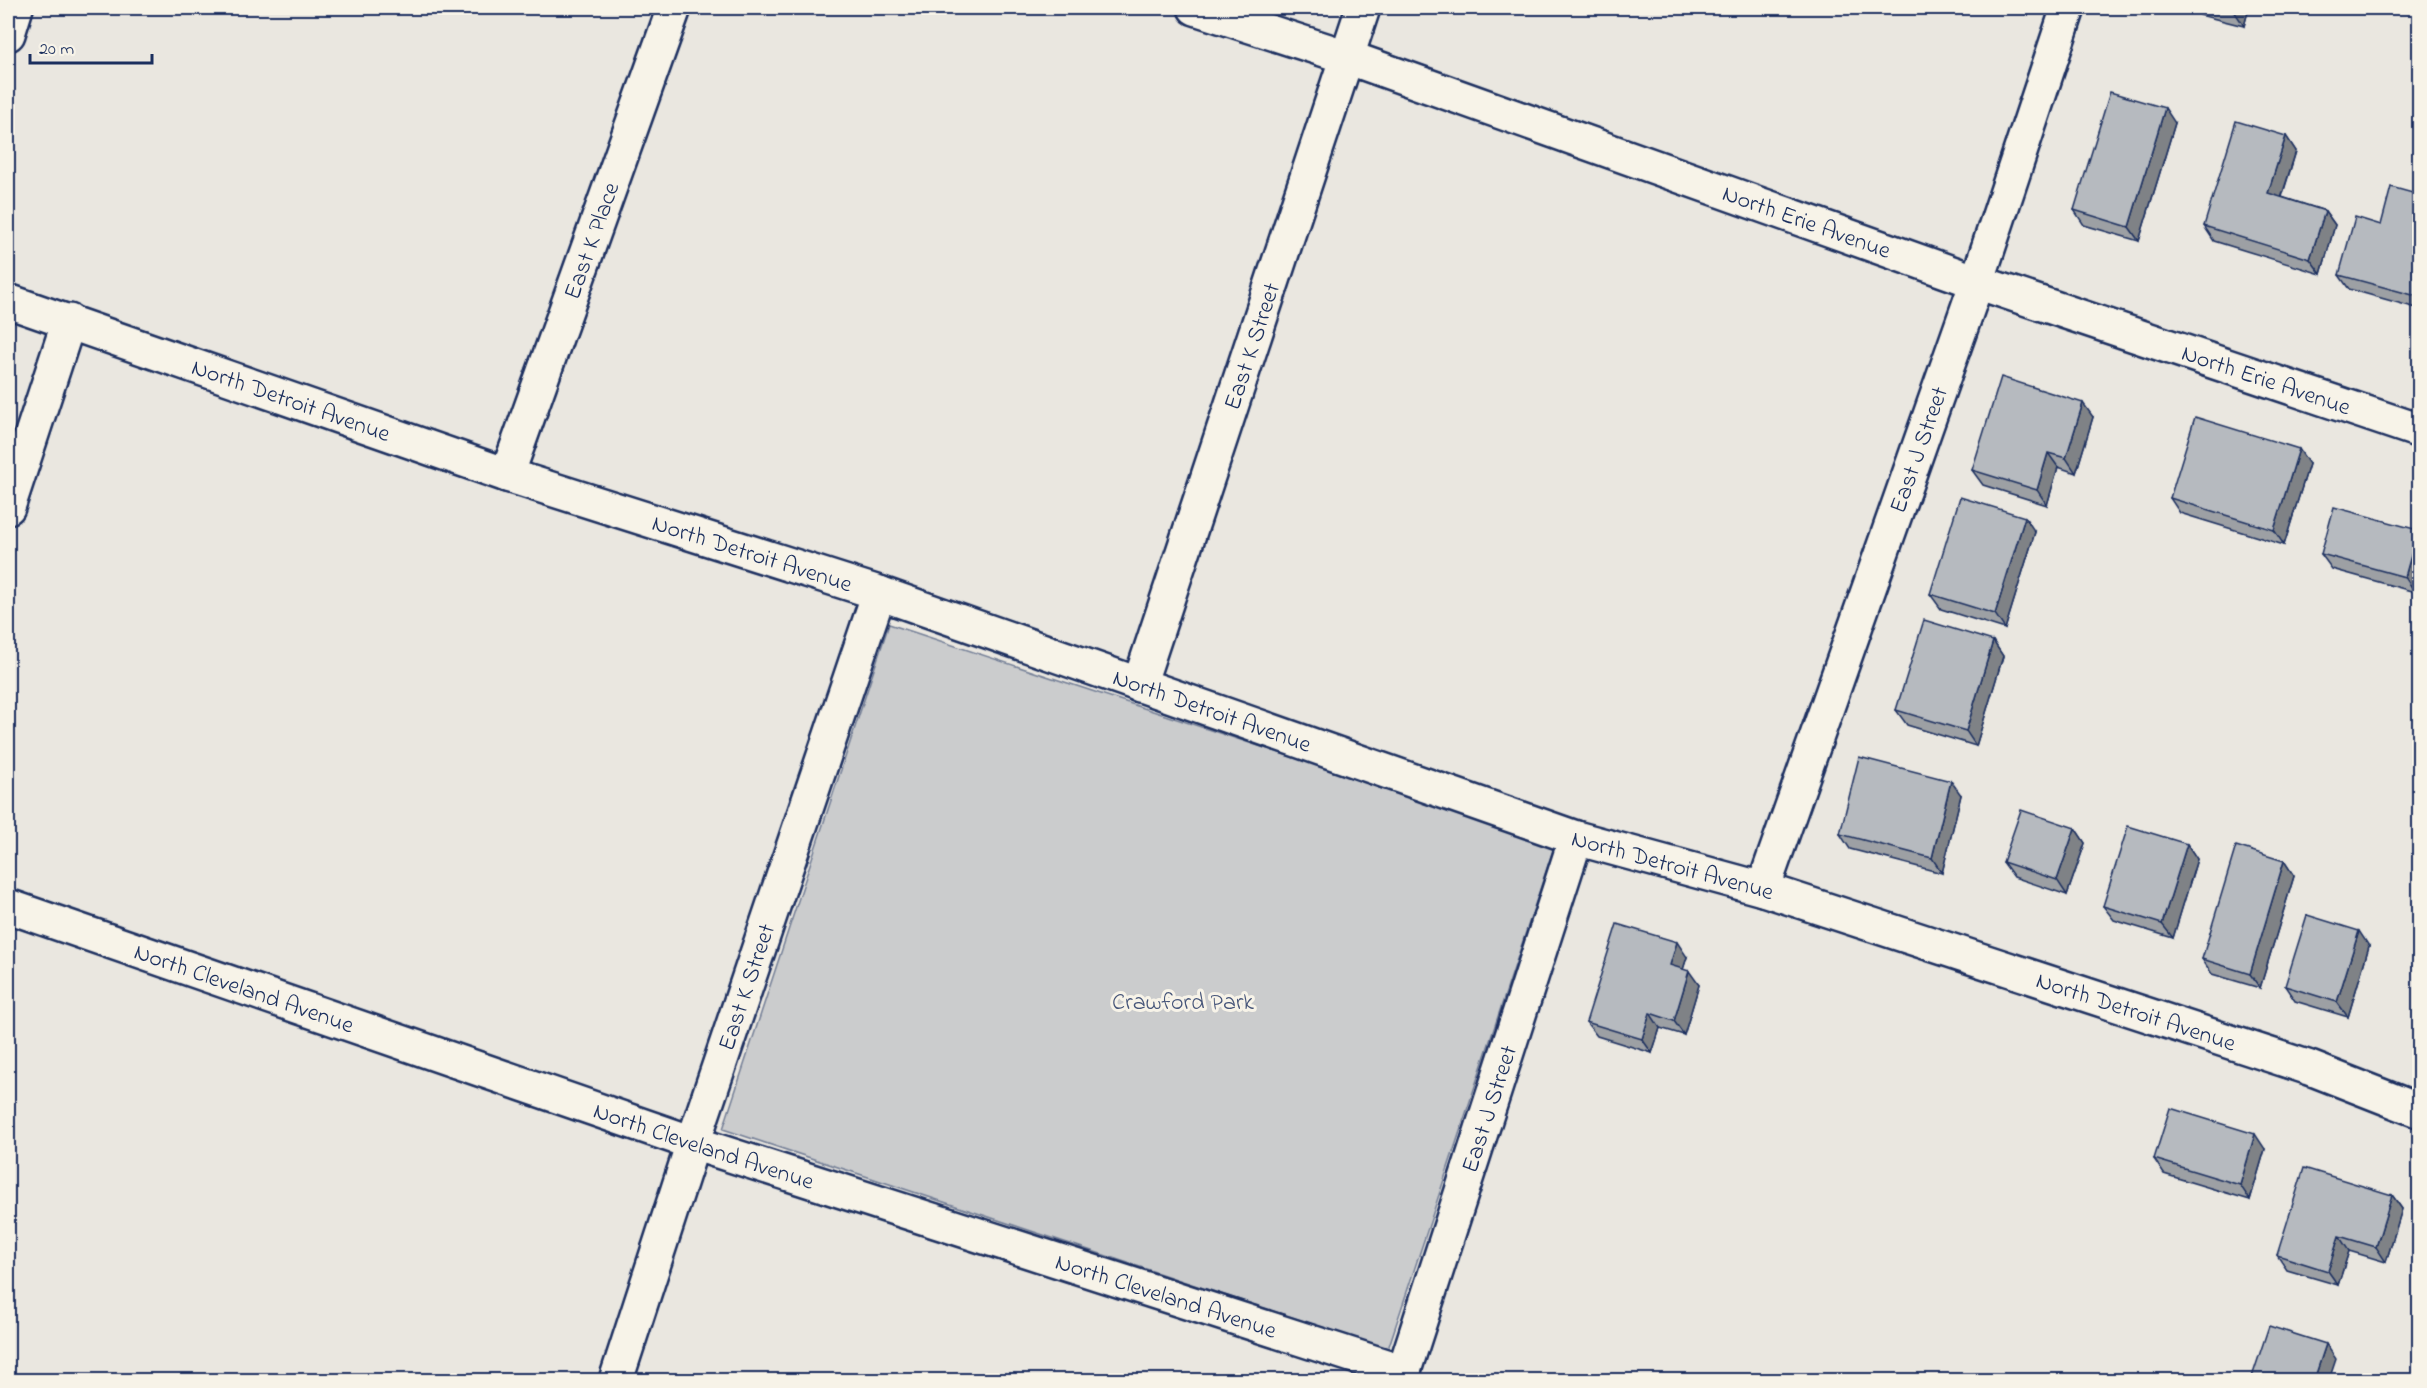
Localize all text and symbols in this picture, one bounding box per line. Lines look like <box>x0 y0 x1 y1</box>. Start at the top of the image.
scale bar <box>30 27 152 65</box>
text: 20 m <box>39 37 74 63</box>
street label: North Erie Avenue <box>1717 177 1895 270</box>
street label: East K Place <box>556 178 630 305</box>
street label: East K Street <box>1216 279 1291 415</box>
street label: North Erie Avenue <box>2176 337 2355 427</box>
street label: North Detroit Avenue <box>186 351 395 453</box>
street label: East J Street <box>1882 382 1959 518</box>
street label: North Detroit Avenue <box>647 507 856 603</box>
street label: North Detroit Avenue <box>1107 661 1316 764</box>
street label: North Detroit Avenue <box>1567 823 1778 911</box>
street label: East K Street <box>710 920 786 1056</box>
street label: North Cleveland Avenue <box>129 936 358 1044</box>
street label: North Detroit Avenue <box>2031 964 2240 1063</box>
park label: Crawford Park <box>1112 986 1254 1021</box>
street label: East J Street <box>1454 1041 1528 1178</box>
street label: North Cleveland Avenue <box>588 1095 818 1201</box>
street label: North Cleveland Avenue <box>1050 1246 1281 1350</box>

